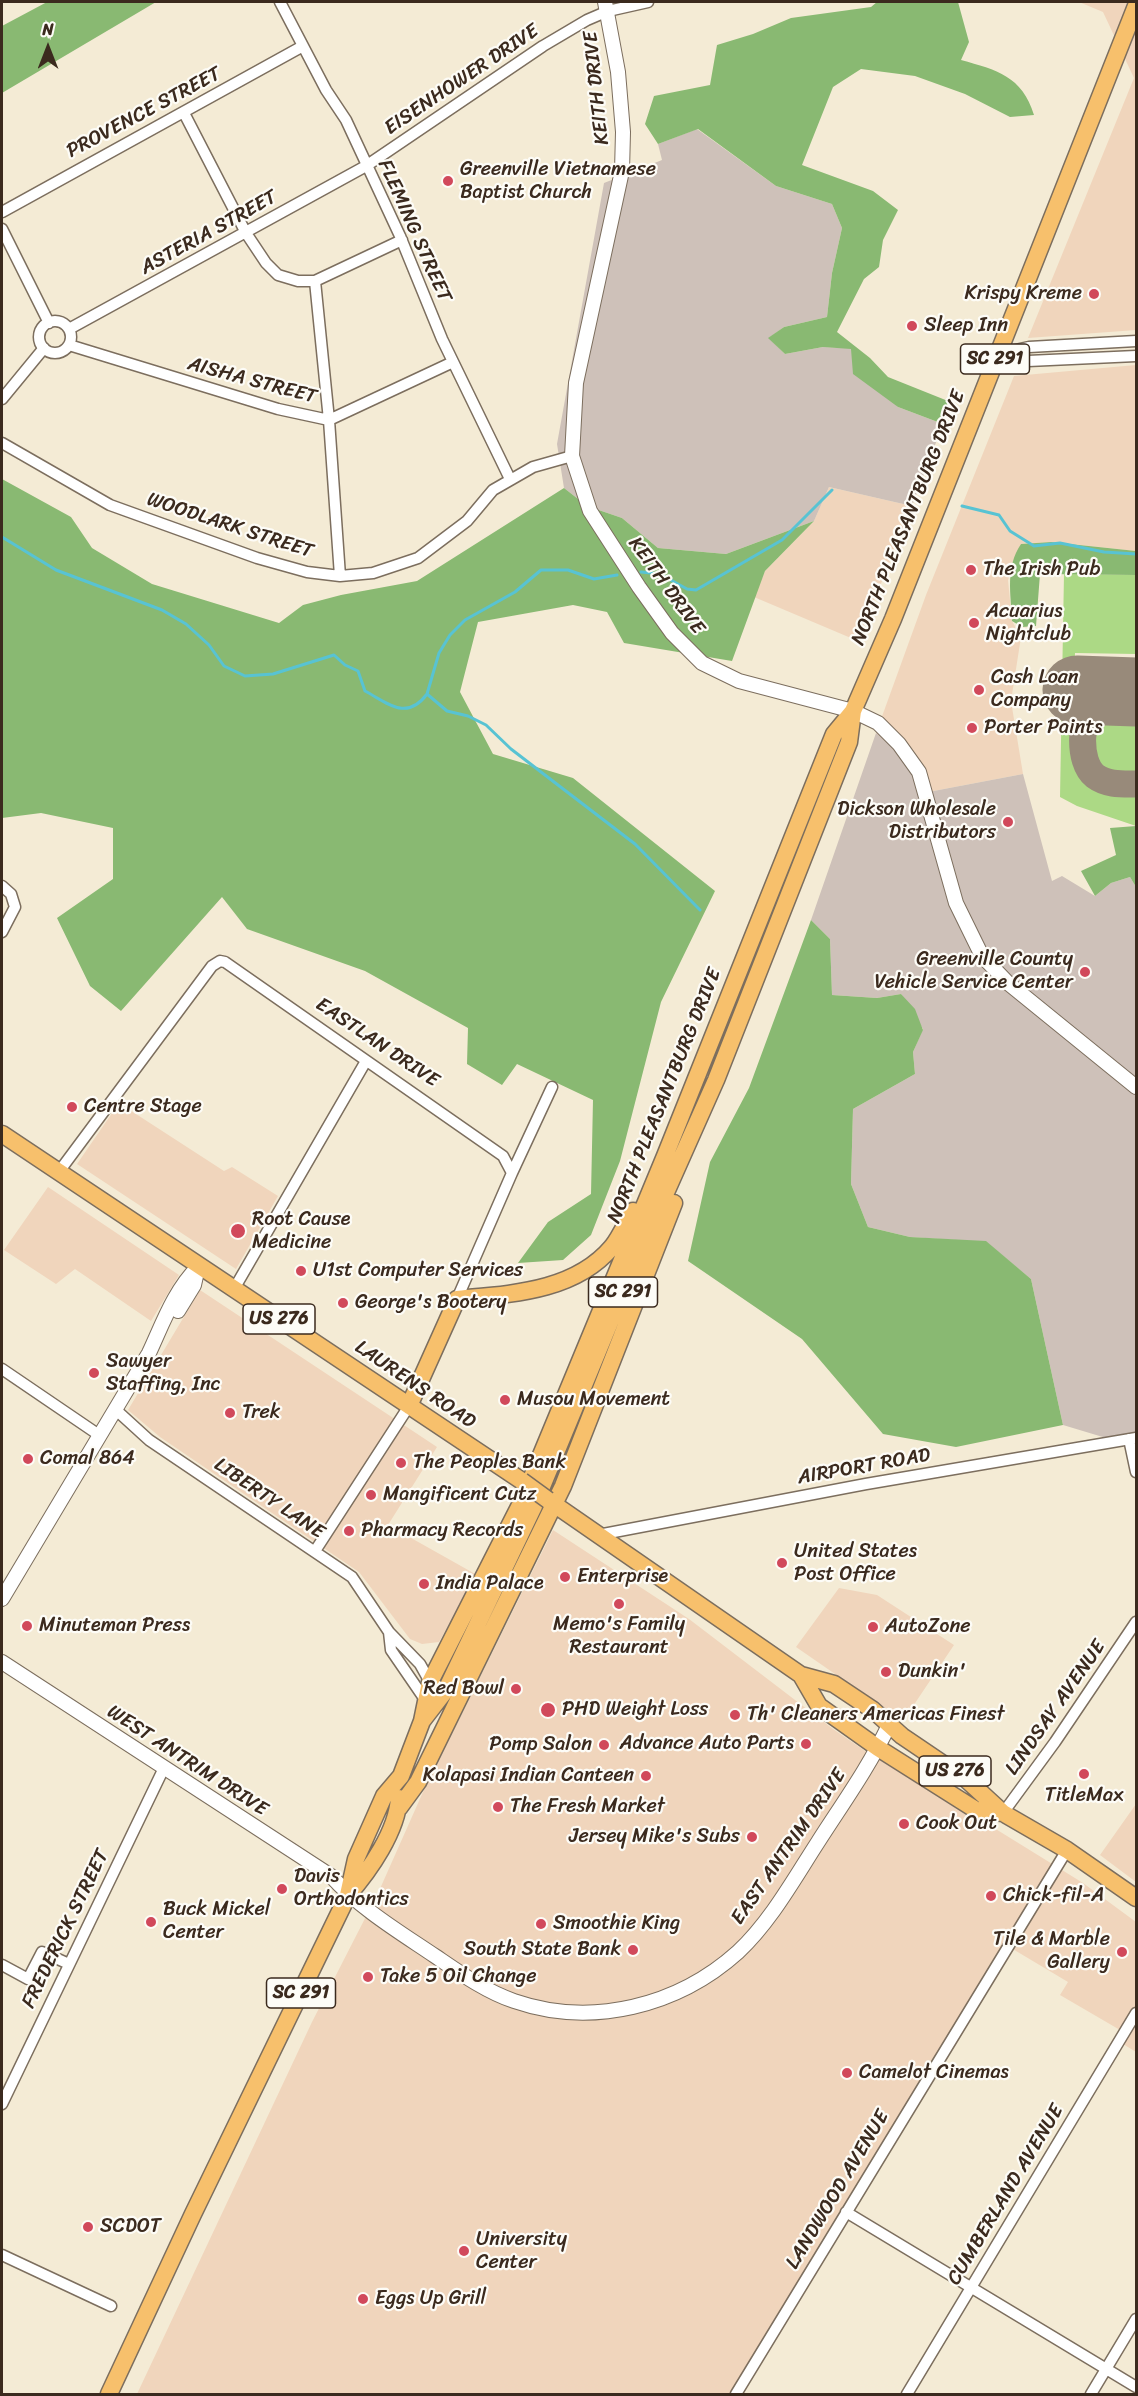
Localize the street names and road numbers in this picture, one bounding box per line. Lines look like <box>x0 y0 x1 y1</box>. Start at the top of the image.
street label: EISENHOWER DRIVE <box>380 19 544 141</box>
street label: KEITH DRIVE <box>579 30 615 146</box>
street label: PROVENCE STREET <box>63 62 225 164</box>
street label: FLEMING STREET <box>372 156 456 306</box>
street label: ASTERIA STREET <box>137 186 281 280</box>
road number: SC 291 <box>960 344 1030 374</box>
street label: AISHA STREET <box>185 352 319 410</box>
street label: NORTH PLEASANTBURG DRIVE <box>847 387 971 649</box>
street label: WOODLARK STREET <box>144 488 316 564</box>
street label: KEITH DRIVE <box>623 533 709 639</box>
street label: NORTH PLEASANTBURG DRIVE <box>603 965 727 1227</box>
street label: EASTLAN DRIVE <box>311 993 443 1093</box>
road number: SC 291 <box>588 1277 658 1307</box>
road number: US 276 <box>243 1304 315 1334</box>
street label: LAURENS ROAD <box>350 1336 480 1434</box>
street label: AIRPORT ROAD <box>796 1444 932 1490</box>
street label: LIBERTY LANE <box>209 1453 329 1545</box>
street label: LINDSAY AVENUE <box>1001 1636 1111 1780</box>
street label: WEST ANTRIM DRIVE <box>102 1700 272 1822</box>
road number: US 276 <box>919 1756 991 1786</box>
street label: EAST ANTRIM DRIVE <box>726 1764 852 1930</box>
street label: FREDERICK STREET <box>17 1846 115 2012</box>
road number: SC 291 <box>266 1978 336 2008</box>
street label: CUMBERLAND AVENUE <box>943 2100 1069 2290</box>
street label: LANDWOOD AVENUE <box>781 2106 895 2274</box>

